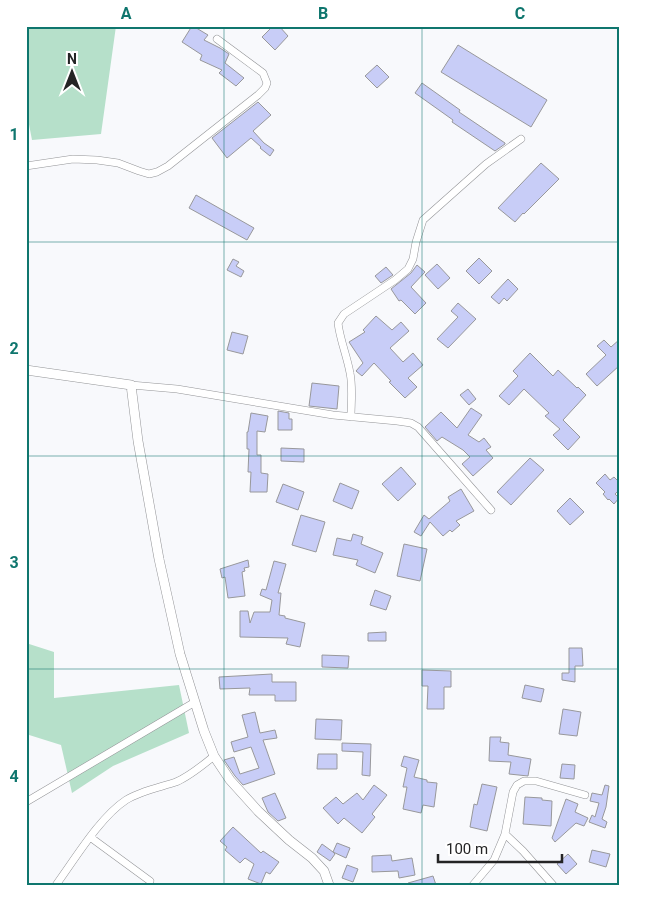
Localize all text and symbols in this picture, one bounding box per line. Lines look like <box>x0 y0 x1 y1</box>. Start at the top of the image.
text: A <box>121 4 132 23</box>
text: B <box>318 4 328 23</box>
text: C <box>515 4 525 23</box>
north arrow <box>48 48 98 98</box>
text: N <box>67 51 77 67</box>
text: 1 <box>9 125 19 144</box>
text: 2 <box>9 339 19 358</box>
text: 3 <box>9 553 19 572</box>
text: 4 <box>9 767 19 786</box>
scale bar <box>438 831 562 863</box>
text: 100 m <box>446 840 488 858</box>

